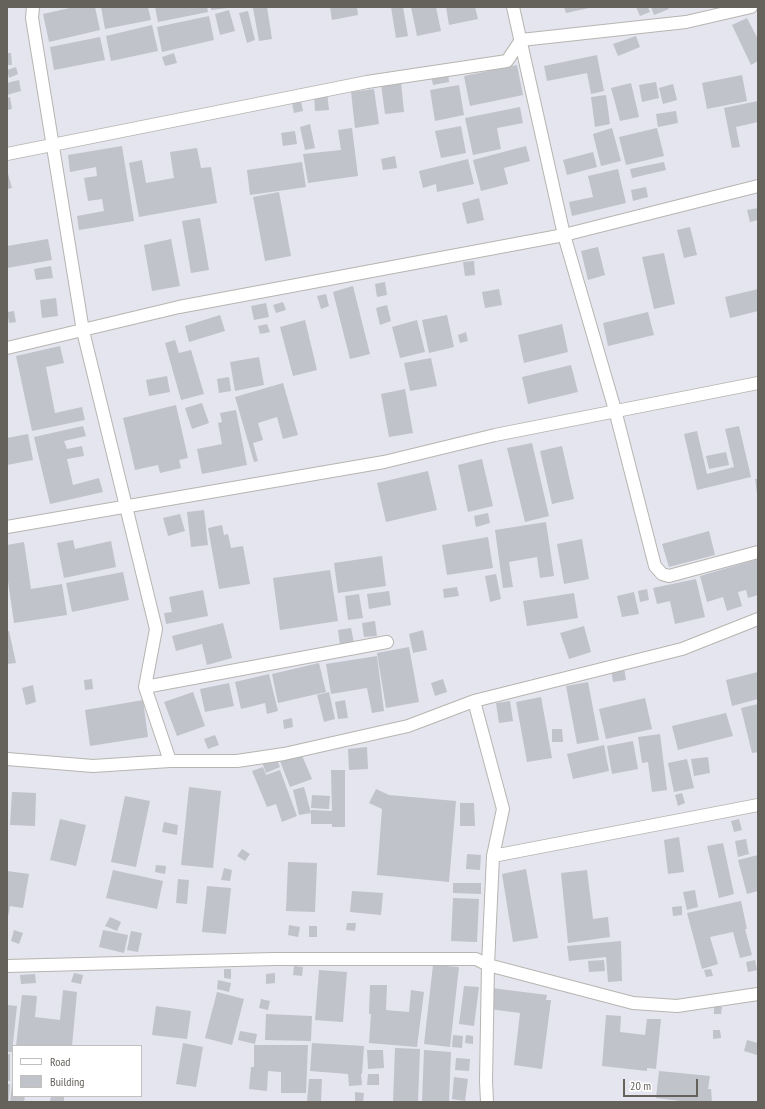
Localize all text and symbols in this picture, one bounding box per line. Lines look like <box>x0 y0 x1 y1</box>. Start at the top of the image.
legend <box>12 1045 142 1097</box>
text: Road <box>50 1054 70 1069</box>
scale bar <box>625 1071 700 1097</box>
text: Building <box>50 1074 85 1089</box>
text: 20 m <box>630 1078 651 1093</box>

